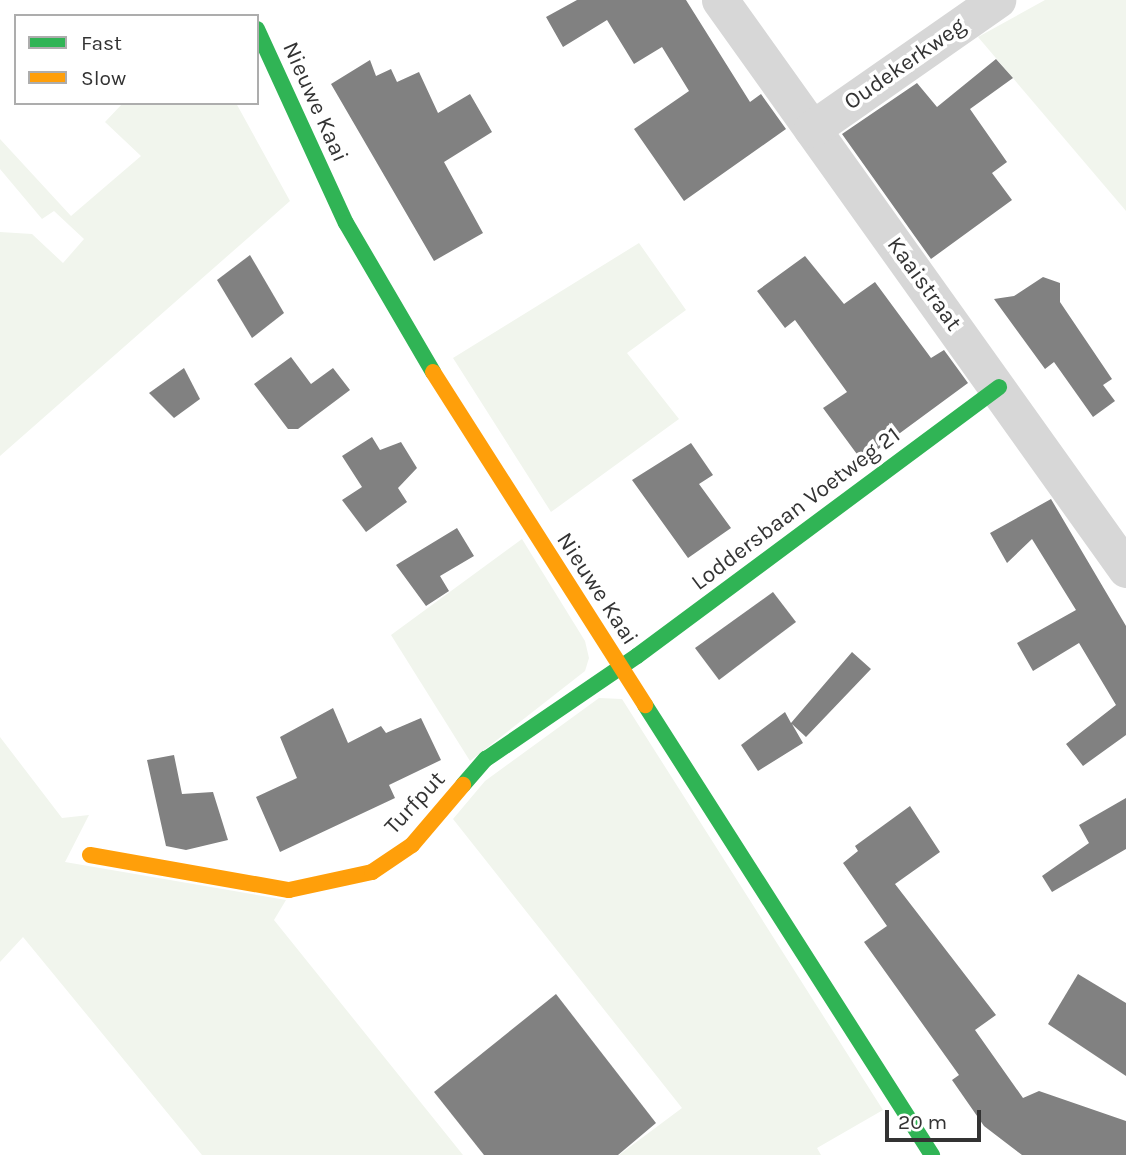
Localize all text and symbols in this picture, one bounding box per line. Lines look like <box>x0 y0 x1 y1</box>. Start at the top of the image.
street label: Oudekerkweg <box>839 12 971 116</box>
legend <box>14 14 259 105</box>
text: Fast <box>81 31 122 55</box>
street label: Nieuwe Kaai <box>276 38 354 166</box>
text: Slow <box>81 66 126 90</box>
street label: Kaaistraat <box>881 232 967 336</box>
street label: Loddersbaan Voetweg 21 <box>686 421 906 597</box>
street label: Nieuwe Kaai <box>550 528 644 650</box>
street label: Turfput <box>379 766 451 840</box>
scale bar <box>888 1096 984 1140</box>
text: 20 m <box>898 1110 947 1134</box>

